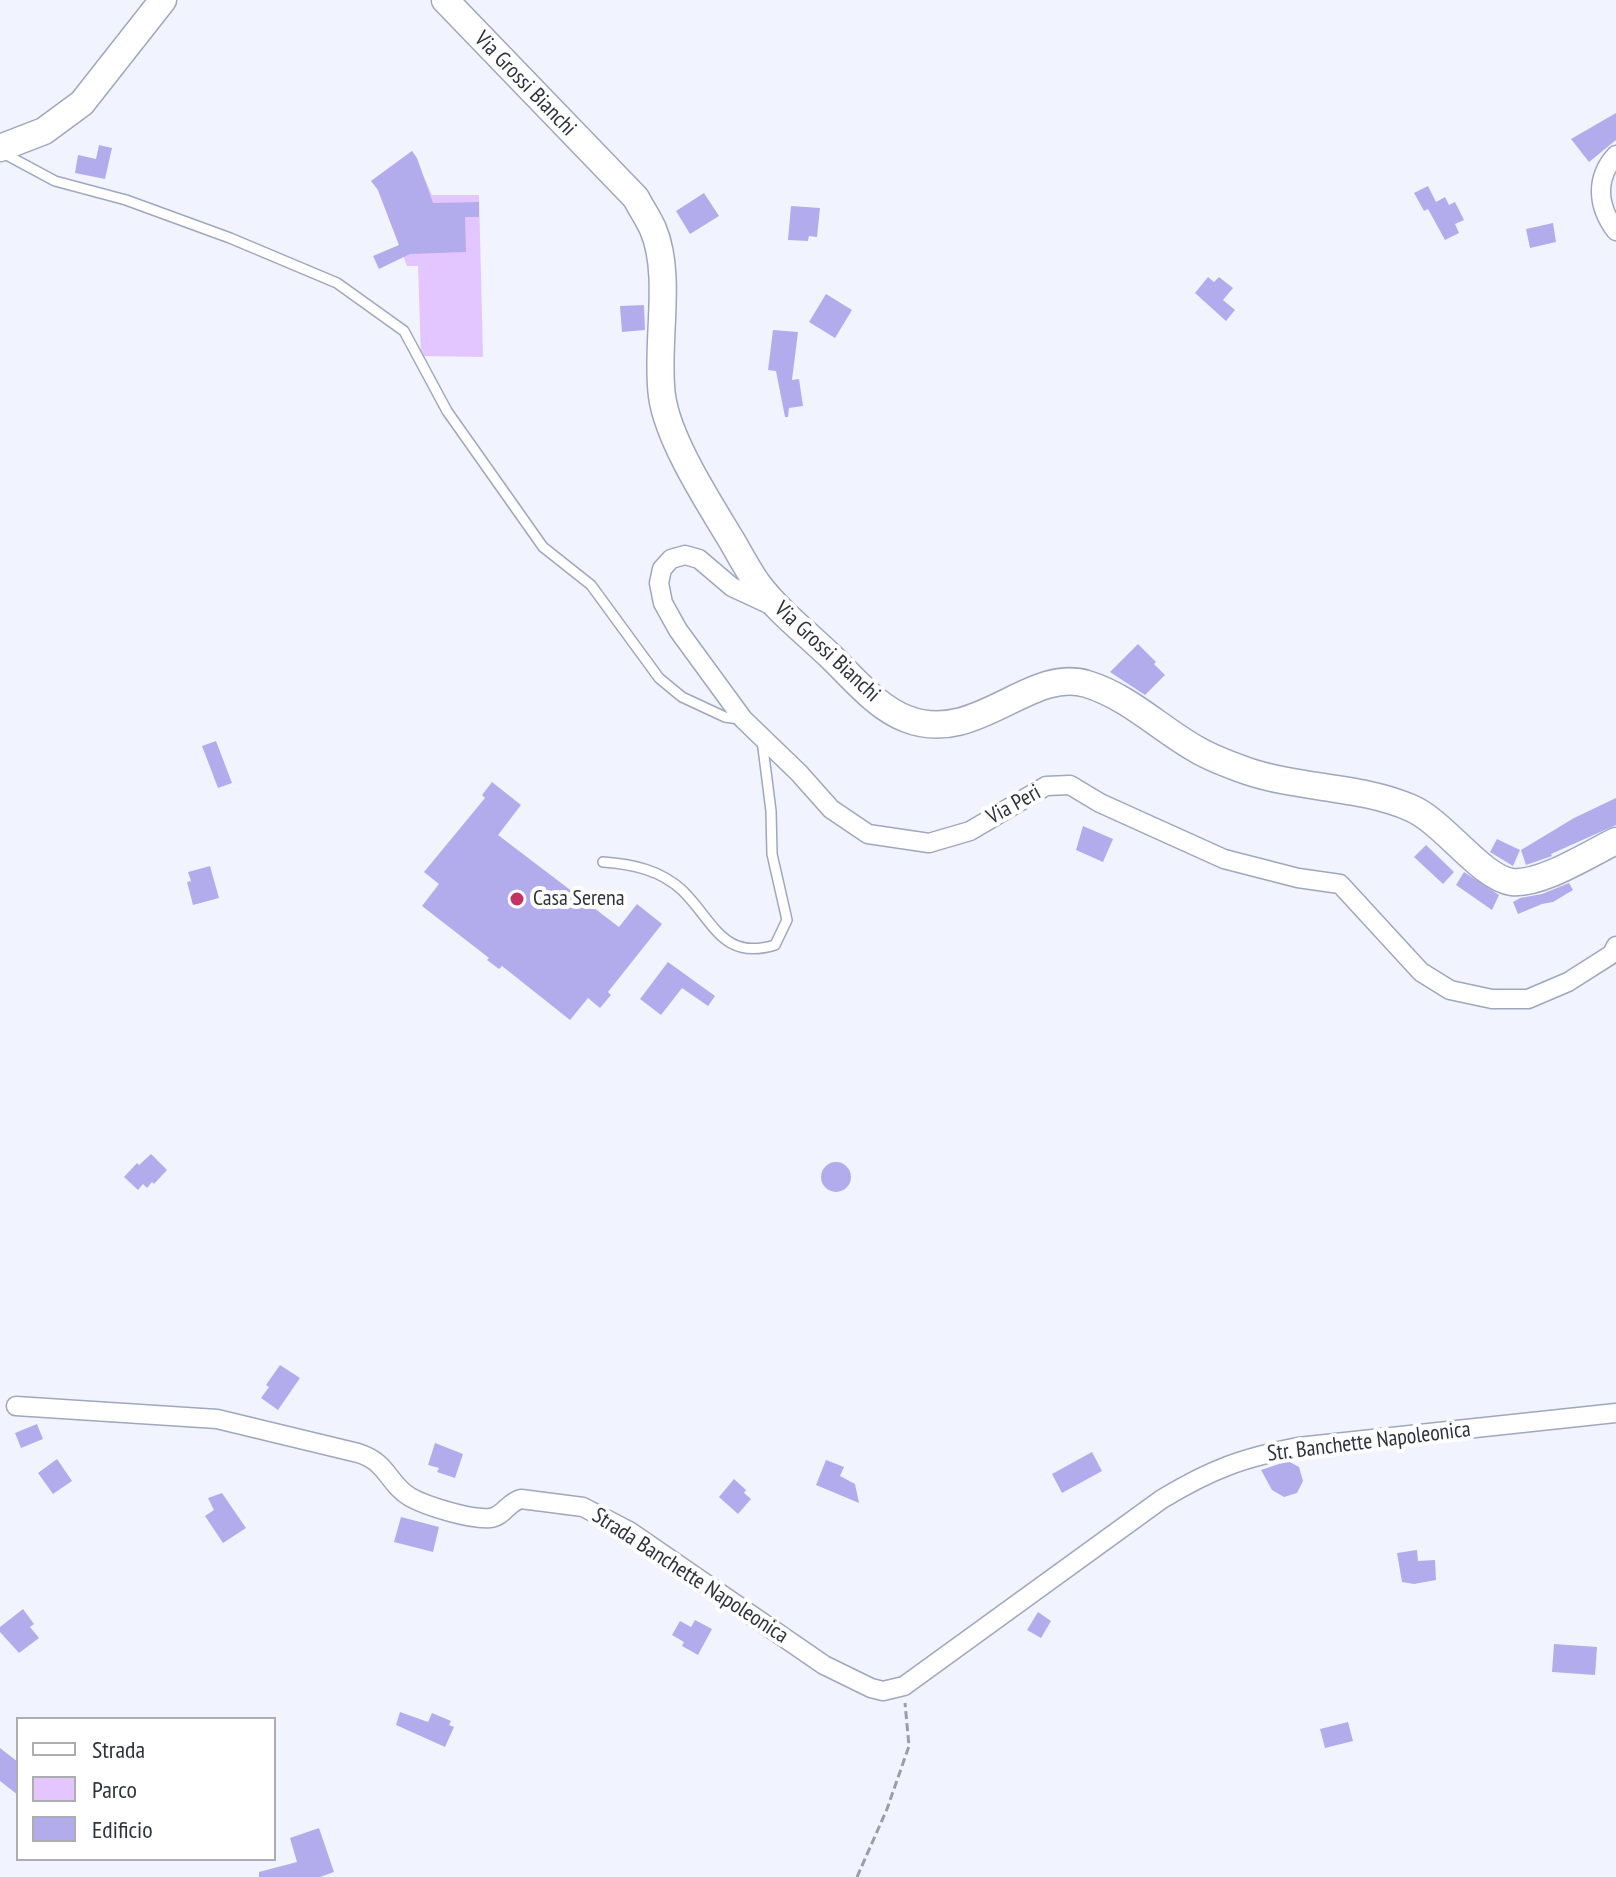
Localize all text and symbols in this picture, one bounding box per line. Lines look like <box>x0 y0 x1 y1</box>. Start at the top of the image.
street label: Via Grossi Bianchi <box>469 26 581 142</box>
street label: Via Grossi Bianchi <box>769 596 885 708</box>
street label: Via Peri <box>982 779 1046 831</box>
place label: Casa Serena <box>533 886 625 912</box>
marker: Casa Serena <box>508 890 526 908</box>
street label: Str. Banchette Napoleonica <box>1266 1416 1472 1468</box>
street label: Strada Banchette Napoleonica <box>587 1503 793 1649</box>
legend <box>16 1717 276 1861</box>
text: Strada <box>92 1734 145 1765</box>
text: Parco <box>92 1774 137 1805</box>
text: Edificio <box>92 1814 153 1845</box>

